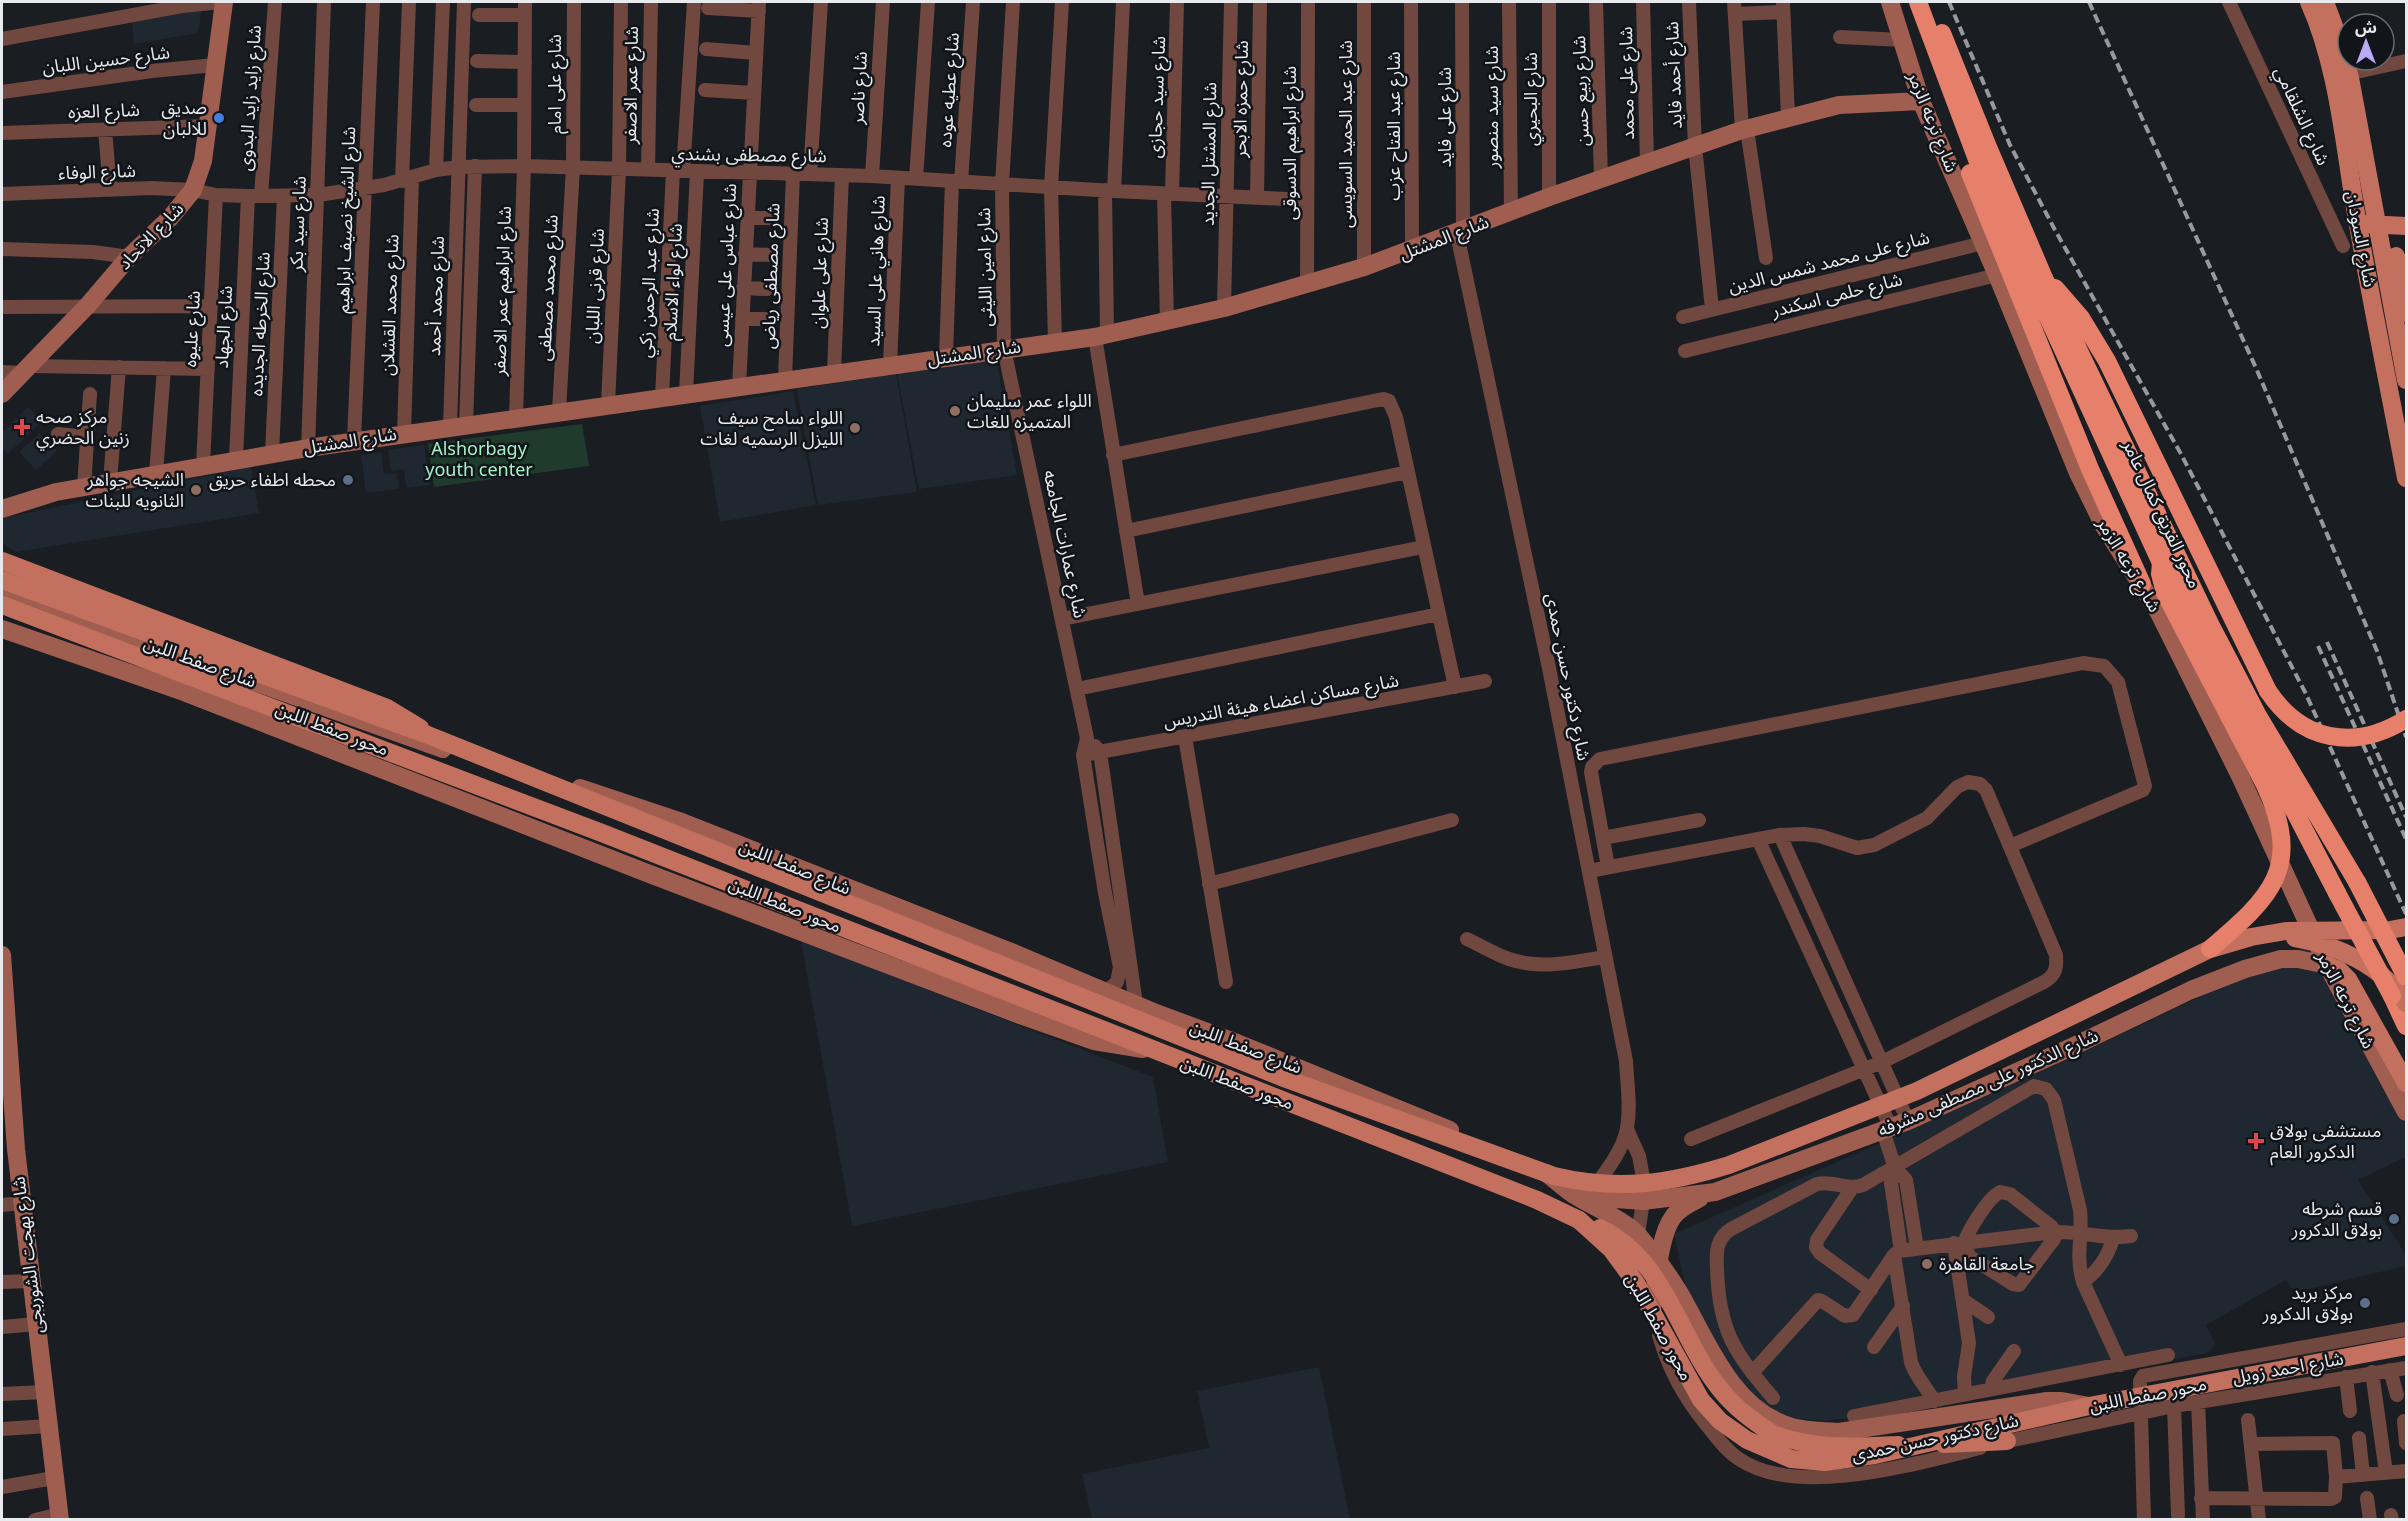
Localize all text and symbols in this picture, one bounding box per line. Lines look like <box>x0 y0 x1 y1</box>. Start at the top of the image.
north arrow <box>2336 12 2396 72</box>
text: ش <box>2355 16 2377 38</box>
street label: شارع أحمد فايد <box>1659 21 1690 129</box>
street label: شارع زايد زايد البدوى <box>232 24 269 172</box>
street label: شارع عمر الاصفر <box>617 26 646 145</box>
street label: شارع على محمد <box>1613 26 1642 140</box>
street label: شارع عطيه عوده <box>932 32 967 148</box>
street label: شارع على امام <box>542 34 569 134</box>
street label: شارع سيد حجازى <box>1142 35 1173 159</box>
street label: شارع ربيع حسن <box>1566 35 1597 147</box>
street label: شارع حسين اللبان <box>41 39 171 82</box>
street label: شارع حمزه الابحر <box>1227 40 1256 159</box>
street label: شارع عبد الحميد السويسى <box>1333 40 1360 228</box>
street label: شارع سيد منصور <box>1479 46 1506 169</box>
street label: شارع ناصر <box>844 51 875 126</box>
street label: شارع عبد الفتاح عزب <box>1381 51 1408 201</box>
street label: شارع البحيري <box>1518 52 1545 146</box>
street label: شارع الشلقامي <box>2267 62 2336 170</box>
street label: شارع ابراهيم الدسوقى <box>1277 66 1304 220</box>
street label: شارع على فايد <box>1432 67 1459 167</box>
street label: شارع ترعه الزمر <box>1900 67 1965 177</box>
street label: شارع المشتل الجديد <box>1195 82 1224 226</box>
place label: صديق للالبان <box>161 95 207 140</box>
street label: شارع العزه <box>68 97 140 126</box>
marker: صديق للالبان <box>212 111 226 125</box>
street label: شارع الشيخ نصيف ابراهيم <box>330 126 363 314</box>
street label: شارع مصطفى بشندي <box>671 141 827 170</box>
street label: شارع الوفاء <box>58 158 136 187</box>
street label: شارع سيد بكر <box>283 176 314 273</box>
street label: شارع عباس على عيسى <box>709 183 744 347</box>
street label: شارع السودان <box>2338 189 2383 290</box>
street label: شارع هاني على السيد <box>860 195 893 347</box>
street label: شارع الاتحاد <box>112 196 191 276</box>
street label: شارع مصطفى رياض <box>755 203 788 349</box>
street label: شارع ابراهيم عمر الاصفر <box>486 206 519 377</box>
street label: شارع عبد الرحمن زكي <box>632 207 667 359</box>
street label: شارع امين الليثى <box>971 207 1000 327</box>
street label: شارع المشتل <box>1395 209 1493 268</box>
street label: شارع محمد مصطفى <box>531 214 566 362</box>
street label: شارع على علوان <box>805 217 836 329</box>
street label: شارع لواء الاسلام <box>657 223 690 341</box>
street label: شارع على محمد شمس الدين <box>1726 224 1933 301</box>
street label: شارع قرنى اللبان <box>579 228 612 344</box>
street label: شارع محمد القشلان <box>375 234 406 376</box>
street label: شارع محمد أحمد <box>421 236 452 357</box>
street label: شارع الخرطه الجديده <box>243 251 278 397</box>
street label: شارع حلمى اسكندر <box>1768 266 1905 325</box>
street label: شارع الجهاد <box>209 285 240 369</box>
street label: شارع عليوه <box>177 290 208 368</box>
street label: شارع المشتل <box>926 334 1023 373</box>
place label: اللواء عمر سليمان المتميزه للغات <box>967 388 1092 433</box>
place label: مركز صحه زنين الحضري <box>36 404 130 451</box>
marker: اللواء عمر سليمان المتميزه للغات <box>948 404 962 418</box>
place label: اللواء سامح سيف الليزل الرسميه لغات <box>700 405 843 450</box>
marker: مركز صحه زنين الحضري <box>13 418 31 436</box>
street label: شارع المشتل <box>301 421 399 462</box>
marker: اللواء سامح سيف الليزل الرسميه لغات <box>848 421 862 435</box>
street label: محور الفريق كمال عامر <box>2118 435 2208 592</box>
park label: Alshorbagy youth center <box>425 436 533 481</box>
place label: الشيجه جواهر الثانويه للبنات <box>85 467 184 512</box>
place label: محطه اطفاء حريق <box>209 467 336 491</box>
street label: شارع عمارات الجامعه <box>1036 468 1093 621</box>
marker: محطه اطفاء حريق <box>341 473 355 487</box>
marker: الشيجه جواهر الثانويه للبنات <box>189 483 203 497</box>
street label: شارع ترعه الزمر <box>2089 512 2168 618</box>
street label: شارع دكتور حسن حمدى <box>1538 591 1597 763</box>
street label: شارع صفط اللبن <box>140 630 260 695</box>
street label: شارع مساكن اعضاء هيئة التدريس <box>1161 667 1401 736</box>
street label: محور صفط اللبن <box>272 696 392 761</box>
street label: شارع صفط اللبن <box>735 833 855 902</box>
street label: محور صفط اللبن <box>726 871 845 938</box>
street label: شارع ترعه الزمر <box>2309 946 2382 1054</box>
street label: شارع صفط اللبن <box>1186 1014 1306 1081</box>
street label: شارع الدكتور على مصطفى مشرفه <box>1874 1023 2103 1144</box>
street label: محور صفط اللبن <box>1177 1050 1297 1115</box>
place label: مستشفى بولاق الدكرور العام <box>2270 1118 2381 1166</box>
marker: مستشفى بولاق الدكرور العام <box>2247 1132 2265 1150</box>
street label: شارع بهجت الشوربجى <box>5 1175 52 1335</box>
place label: قسم شرطه بولاق الدكرور <box>2291 1196 2382 1241</box>
marker: قسم شرطه بولاق الدكرور <box>2387 1212 2401 1226</box>
place label: جامعة القاهرة <box>1939 1251 2034 1275</box>
marker: جامعة القاهرة <box>1920 1257 1934 1271</box>
street label: محور صفط اللبن <box>1620 1269 1699 1384</box>
place label: مركز بريد بولاق الدكرور <box>2262 1280 2353 1325</box>
marker: مركز بريد بولاق الدكرور <box>2358 1296 2372 1310</box>
street label: شارع احمد زويل <box>2230 1345 2346 1392</box>
street label: محور صفط اللبن <box>2087 1371 2209 1417</box>
street label: شارع دكتور حسن حمدى <box>1849 1408 2021 1469</box>

